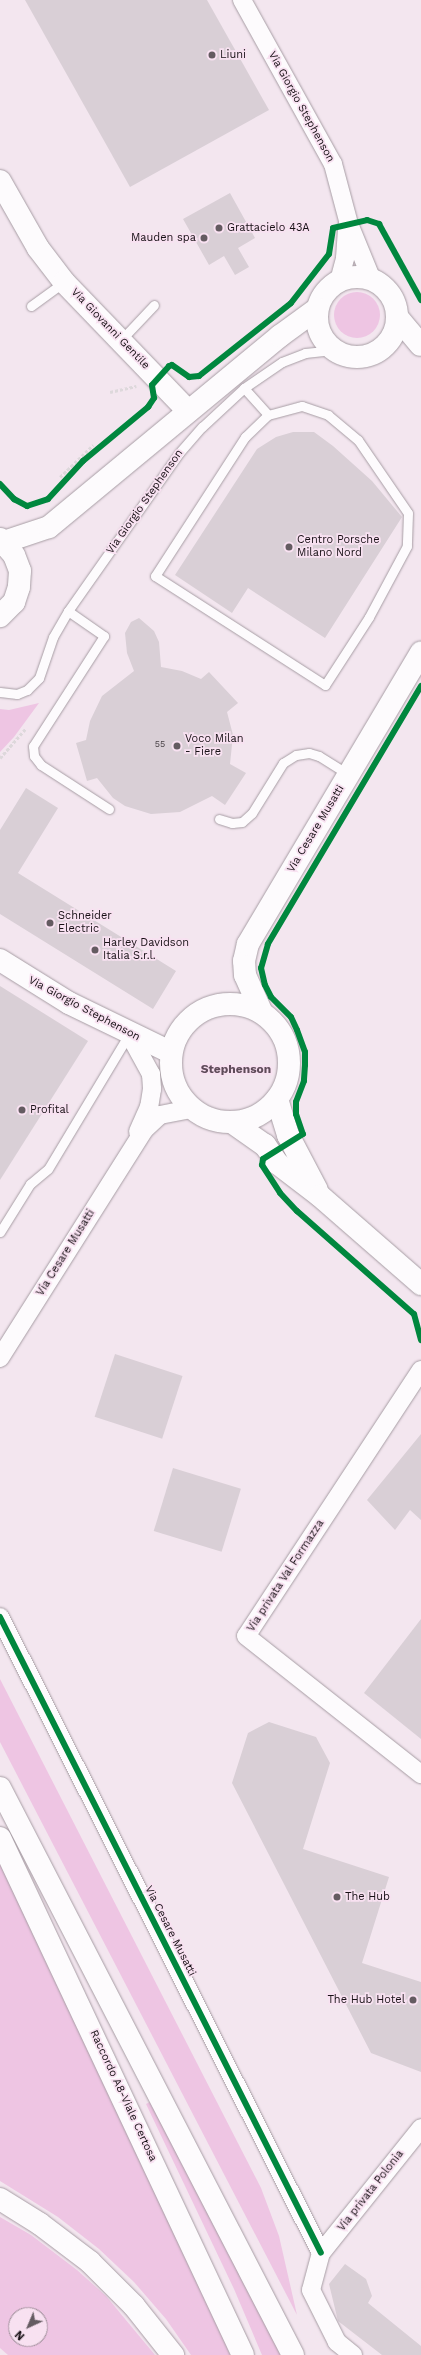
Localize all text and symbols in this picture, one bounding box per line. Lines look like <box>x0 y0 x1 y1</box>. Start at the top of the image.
place label: Liuni <box>220 48 246 62</box>
street label: Via Giorgio Stephenson <box>265 49 337 165</box>
marker: Liuni <box>207 50 217 60</box>
place label: Grattacielo 43A <box>227 221 310 235</box>
marker: Grattacielo 43A <box>214 223 224 233</box>
place label: Mauden spa <box>131 231 196 245</box>
marker: Mauden spa <box>199 233 209 243</box>
street label: Via Giovanni Gentile <box>68 286 152 372</box>
street label: Via Giorgio Stephenson <box>104 447 186 557</box>
place label: Centro Porsche Milano Nord <box>297 534 379 560</box>
marker: Centro Porsche Milano Nord <box>284 542 294 552</box>
place label: Voco Milan - Fiere <box>185 733 243 759</box>
house number: 55 <box>155 739 165 749</box>
marker: Voco Milan - Fiere <box>172 741 182 751</box>
street label: Via Cesare Musatti <box>285 783 347 875</box>
place label: Schneider Electric <box>58 910 112 936</box>
marker: Schneider Electric <box>45 918 55 928</box>
place label: Harley Davidson Italia S.r.l. <box>103 937 189 963</box>
marker: Harley Davidson Italia S.r.l. <box>90 945 100 955</box>
street label: Via Giorgio Stephenson <box>26 974 142 1044</box>
district label: Stephenson <box>201 1063 271 1077</box>
place label: Profital <box>30 1103 69 1117</box>
marker: Profital <box>17 1105 27 1115</box>
street label: Via Cesare Musatti <box>34 1207 98 1299</box>
street label: Via privata Val Formazza <box>244 1517 328 1635</box>
street label: Via Cesare Musatti <box>141 1884 199 1978</box>
place label: The Hub <box>345 1890 390 1904</box>
marker: The Hub <box>332 1892 342 1902</box>
place label: The Hub Hotel <box>327 1993 405 2007</box>
marker: The Hub Hotel <box>408 1995 418 2005</box>
street label: Raccordo A8-Viale Certosa <box>87 2028 159 2164</box>
street label: Via privata Polonia <box>335 2148 407 2234</box>
north arrow <box>8 2307 48 2347</box>
text: N <box>13 2328 27 2343</box>

